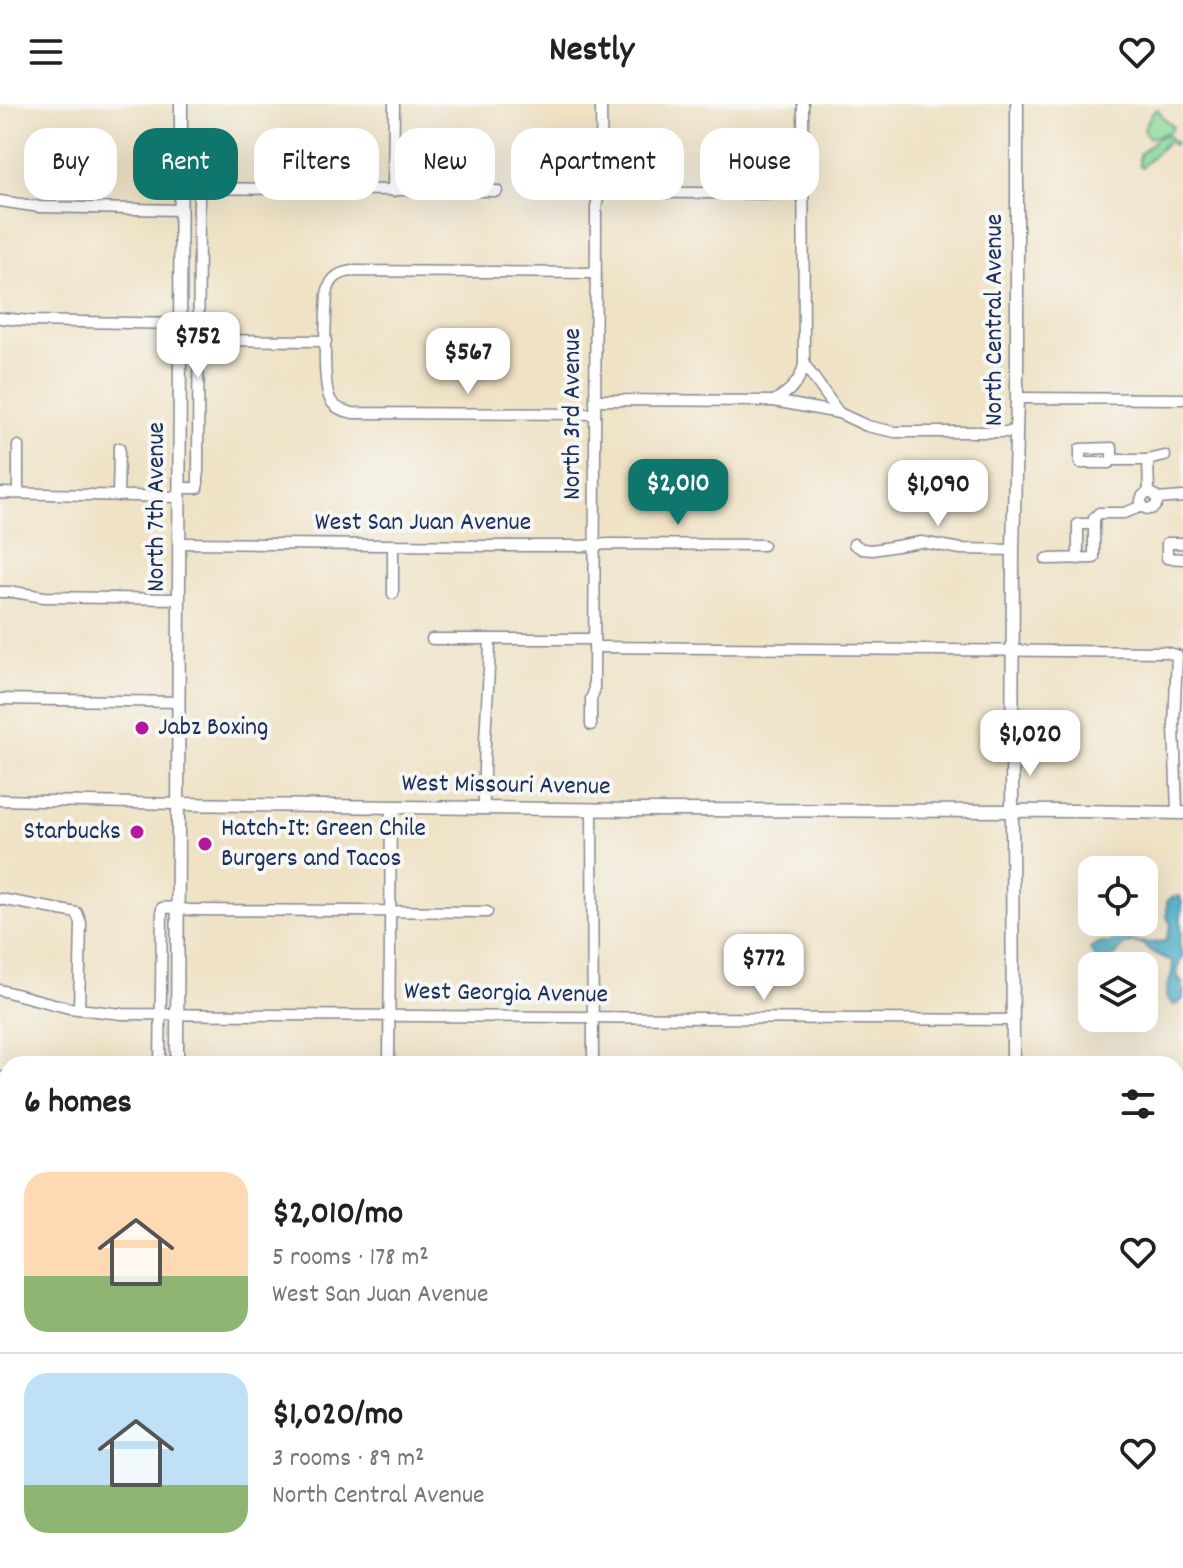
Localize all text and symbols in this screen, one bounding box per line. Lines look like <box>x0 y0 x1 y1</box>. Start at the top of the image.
text: Nestly <box>549 26 634 78</box>
icon: menu <box>24 30 68 74</box>
icon: heart <box>1115 30 1159 74</box>
chip: Buy <box>24 128 117 200</box>
chip: Rent <box>133 128 238 200</box>
chip: Filters <box>254 128 379 200</box>
chip: New <box>395 128 495 200</box>
chip: Apartment <box>511 128 684 200</box>
chip: House <box>700 128 819 200</box>
street label: North Central Avenue <box>977 214 1014 426</box>
pin: $752 <box>151 312 245 380</box>
text: $752 <box>175 319 221 356</box>
pin: $567 <box>421 328 515 396</box>
street label: North 3rd Avenue <box>555 328 592 500</box>
text: $567 <box>444 335 492 372</box>
street label: North 7th Avenue <box>139 422 176 592</box>
pin: $2,010 <box>613 459 743 527</box>
pin: $1,090 <box>873 460 1003 528</box>
text: $2,010 <box>646 466 710 503</box>
text: $1,090 <box>906 467 970 504</box>
street label: West San Juan Avenue <box>315 505 531 542</box>
place label: Jabz Boxing <box>158 710 268 747</box>
pin: $1,020 <box>965 710 1095 778</box>
text: $1,020 <box>998 717 1062 754</box>
marker: Jabz Boxing <box>133 719 151 737</box>
street label: West Missouri Avenue <box>401 766 611 806</box>
place label: Hatch-It: Green Chile Burgers and Tacos <box>221 811 426 878</box>
place label: Starbucks <box>24 814 121 851</box>
marker: Starbucks <box>128 823 146 841</box>
marker: Hatch-It: Green Chile Burgers and Tacos <box>196 835 214 853</box>
map controls <box>1078 856 1158 1032</box>
button: locate <box>1078 856 1158 936</box>
pin: $772 <box>717 934 811 1002</box>
text: $772 <box>742 941 786 978</box>
button: layers <box>1078 952 1158 1032</box>
street label: West Georgia Avenue <box>404 974 608 1014</box>
text: 6 homes <box>24 1080 132 1129</box>
icon: filters <box>1116 1082 1160 1126</box>
text: $2,010/mo <box>272 1191 403 1240</box>
icon: home <box>88 1204 184 1300</box>
icon: heart <box>1116 1230 1160 1274</box>
text: 5 rooms · 178 m² <box>272 1240 429 1277</box>
text: West San Juan Avenue <box>272 1277 488 1314</box>
text: $1,020/mo <box>272 1392 403 1441</box>
icon: home <box>88 1405 184 1501</box>
icon: heart <box>1116 1431 1160 1475</box>
text: 3 rooms · 89 m² <box>272 1441 425 1478</box>
text: North Central Avenue <box>272 1478 485 1515</box>

